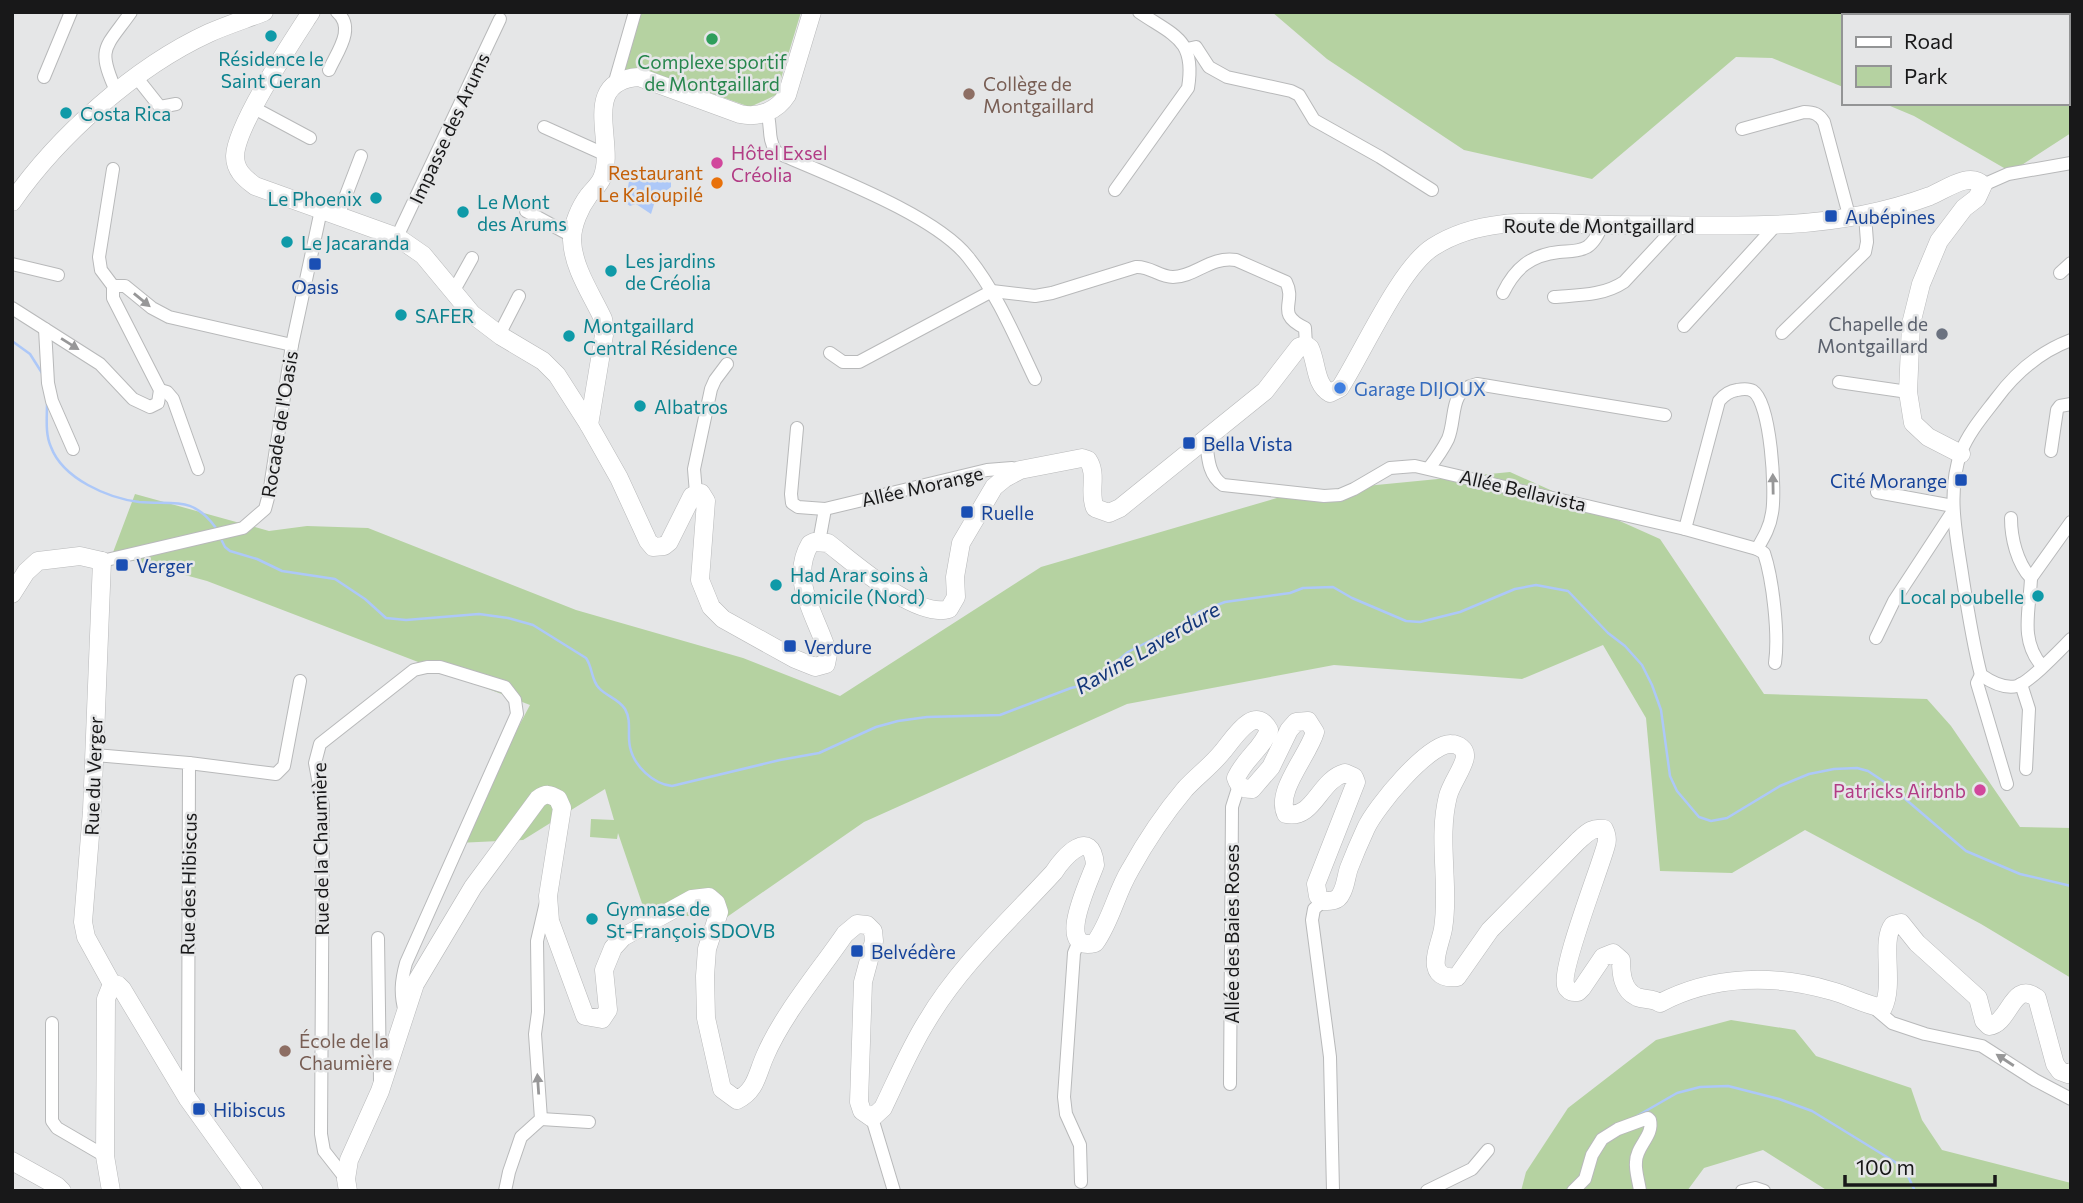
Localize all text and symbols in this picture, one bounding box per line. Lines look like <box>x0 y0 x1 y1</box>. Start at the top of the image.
legend <box>1842 14 2069 105</box>
marker: Résidence le Saint Geran <box>263 28 279 44</box>
text: Road <box>1904 28 1953 53</box>
marker: Complexe sportif de Montgaillard <box>704 31 720 47</box>
place label: Résidence le Saint Geran <box>218 47 324 92</box>
street label: Impasse des Arums <box>404 49 494 207</box>
place label: Complexe sportif de Montgaillard <box>637 50 787 95</box>
text: Park <box>1904 63 1948 88</box>
place label: Collège de Montgaillard <box>983 72 1094 117</box>
marker: Collège de Montgaillard <box>961 86 977 102</box>
place label: Costa Rica <box>80 102 171 125</box>
marker: Costa Rica <box>58 105 74 121</box>
place label: Hôtel Exsel Créolia <box>731 141 827 186</box>
marker: Hôtel Exsel Créolia <box>709 155 725 171</box>
place label: Restaurant Le Kaloupilé <box>598 161 703 206</box>
marker: Restaurant Le Kaloupilé <box>709 175 725 191</box>
place label: Le Phoenix <box>267 187 362 210</box>
marker: Le Phoenix <box>368 190 384 206</box>
place label: Le Mont des Arums <box>477 190 567 235</box>
marker: Le Mont des Arums <box>455 204 471 220</box>
place label: Aubépines <box>1845 205 1935 228</box>
marker: Aubépines <box>1823 208 1839 224</box>
street label: Route de Montgaillard <box>1504 214 1695 237</box>
place label: Le Jacaranda <box>301 231 409 254</box>
marker: Le Jacaranda <box>279 234 295 250</box>
place label: Les jardins de Créolia <box>625 249 716 294</box>
marker: Oasis <box>307 256 323 272</box>
marker: Les jardins de Créolia <box>603 263 619 279</box>
place label: Oasis <box>291 275 339 298</box>
one-way arrow <box>132 292 150 307</box>
place label: SAFER <box>415 304 474 327</box>
marker: SAFER <box>393 307 409 323</box>
place label: Chapelle de Montgaillard <box>1817 312 1928 357</box>
place label: Montgaillard Central Résidence <box>583 314 737 359</box>
marker: Chapelle de Montgaillard <box>1934 326 1950 342</box>
marker: Montgaillard Central Résidence <box>561 328 577 344</box>
one-way arrow <box>60 338 80 351</box>
street label: Rocade de l'Oasis <box>256 349 302 499</box>
place label: Garage DIJOUX <box>1354 377 1486 400</box>
marker: Garage DIJOUX <box>1332 380 1348 396</box>
place label: Albatros <box>654 395 728 418</box>
marker: Albatros <box>632 398 648 414</box>
place label: Bella Vista <box>1203 432 1293 455</box>
marker: Bella Vista <box>1181 435 1197 451</box>
street label: Allée Morange <box>859 461 985 511</box>
street label: Allée Bellavista <box>1458 464 1588 516</box>
place label: Cité Morange <box>1830 469 1947 492</box>
marker: Cité Morange <box>1953 472 1969 488</box>
one-way arrow <box>1768 473 1779 495</box>
place label: Ruelle <box>981 501 1034 524</box>
marker: Ruelle <box>959 504 975 520</box>
place label: Verger <box>136 554 193 577</box>
marker: Verger <box>114 557 130 573</box>
place label: Had Arar soins à domicile (Nord) <box>790 563 928 608</box>
marker: Had Arar soins à domicile (Nord) <box>768 577 784 593</box>
place label: Local poubelle <box>1900 585 2024 608</box>
marker: Local poubelle <box>2030 588 2046 604</box>
water label: Ravine Laverdure <box>1070 595 1224 699</box>
place label: Verdure <box>804 635 872 658</box>
marker: Verdure <box>782 638 798 654</box>
street label: Rue du Verger <box>79 716 107 836</box>
street label: Rue de la Chaumière <box>307 762 333 936</box>
place label: Patricks Airbnb <box>1833 779 1966 802</box>
marker: Patricks Airbnb <box>1972 782 1988 798</box>
street label: Rue des Hibiscus <box>175 812 201 956</box>
street label: Allée des Baies Roses <box>1220 844 1243 1024</box>
place label: Gymnase de St-François SDOVB <box>606 897 775 942</box>
marker: Gymnase de St-François SDOVB <box>584 911 600 927</box>
place label: Belvédère <box>871 940 956 963</box>
marker: Belvédère <box>849 943 865 959</box>
place label: École de la Chaumière <box>299 1029 392 1074</box>
marker: École de la Chaumière <box>277 1043 293 1059</box>
one-way arrow <box>1995 1054 2015 1067</box>
one-way arrow <box>532 1073 543 1095</box>
place label: Hibiscus <box>213 1098 286 1121</box>
marker: Hibiscus <box>191 1101 207 1117</box>
scale bar <box>1845 1144 1996 1188</box>
text: 100 m <box>1856 1154 1915 1179</box>

